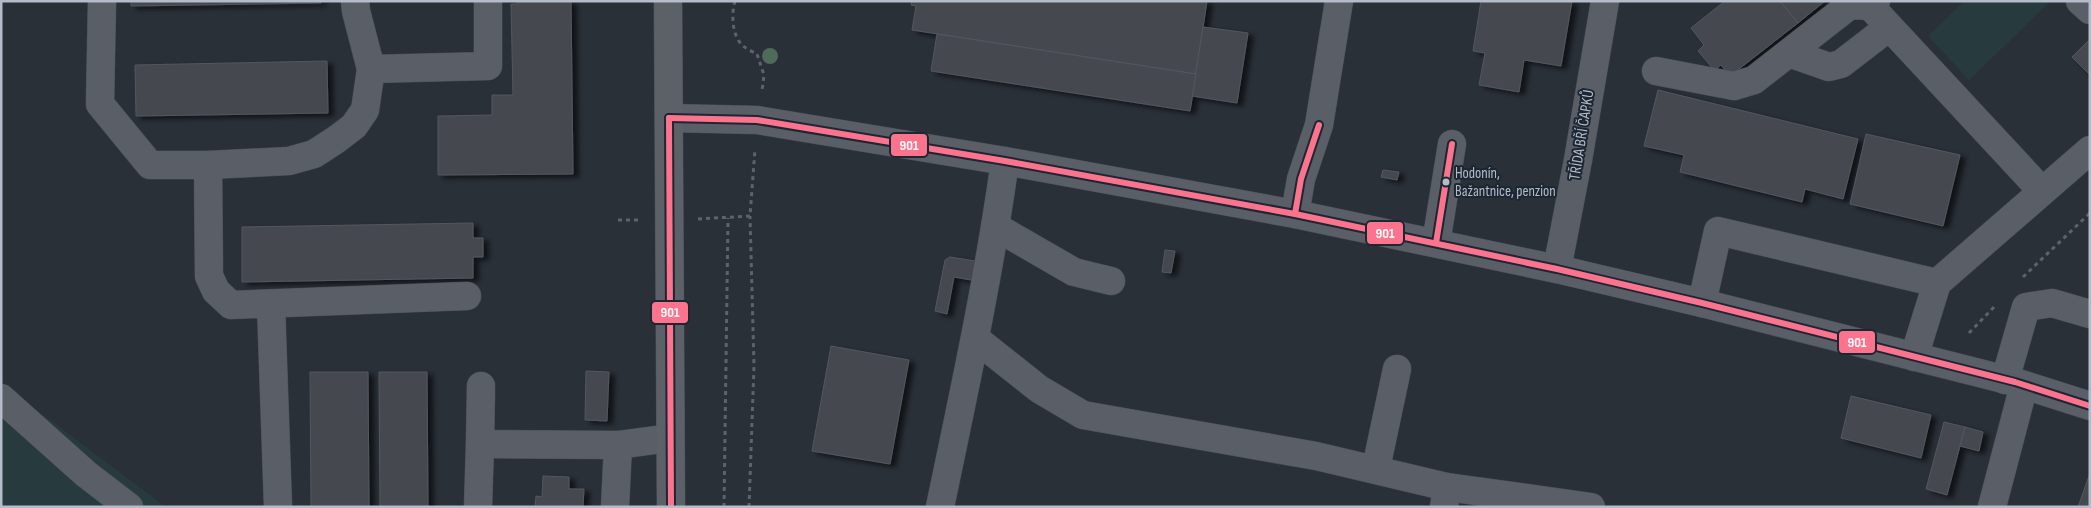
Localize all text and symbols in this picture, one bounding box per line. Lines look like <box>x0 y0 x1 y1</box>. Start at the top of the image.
street label: TŘÍDA BŘÍ ČAPKŮ <box>1565 89 1599 181</box>
line badge: 901 <box>890 133 928 157</box>
text: 901 <box>900 137 919 154</box>
place label: Hodonín, Bažantnice, penzion <box>1455 164 1556 201</box>
marker: Hodonín, Bažantnice, penzion <box>1441 177 1451 187</box>
line badge: 901 <box>1366 221 1404 245</box>
text: 901 <box>1376 225 1395 242</box>
line badge: 901 <box>651 301 689 324</box>
text: 901 <box>661 304 680 321</box>
line badge: 901 <box>1838 330 1876 354</box>
text: 901 <box>1848 334 1867 351</box>

